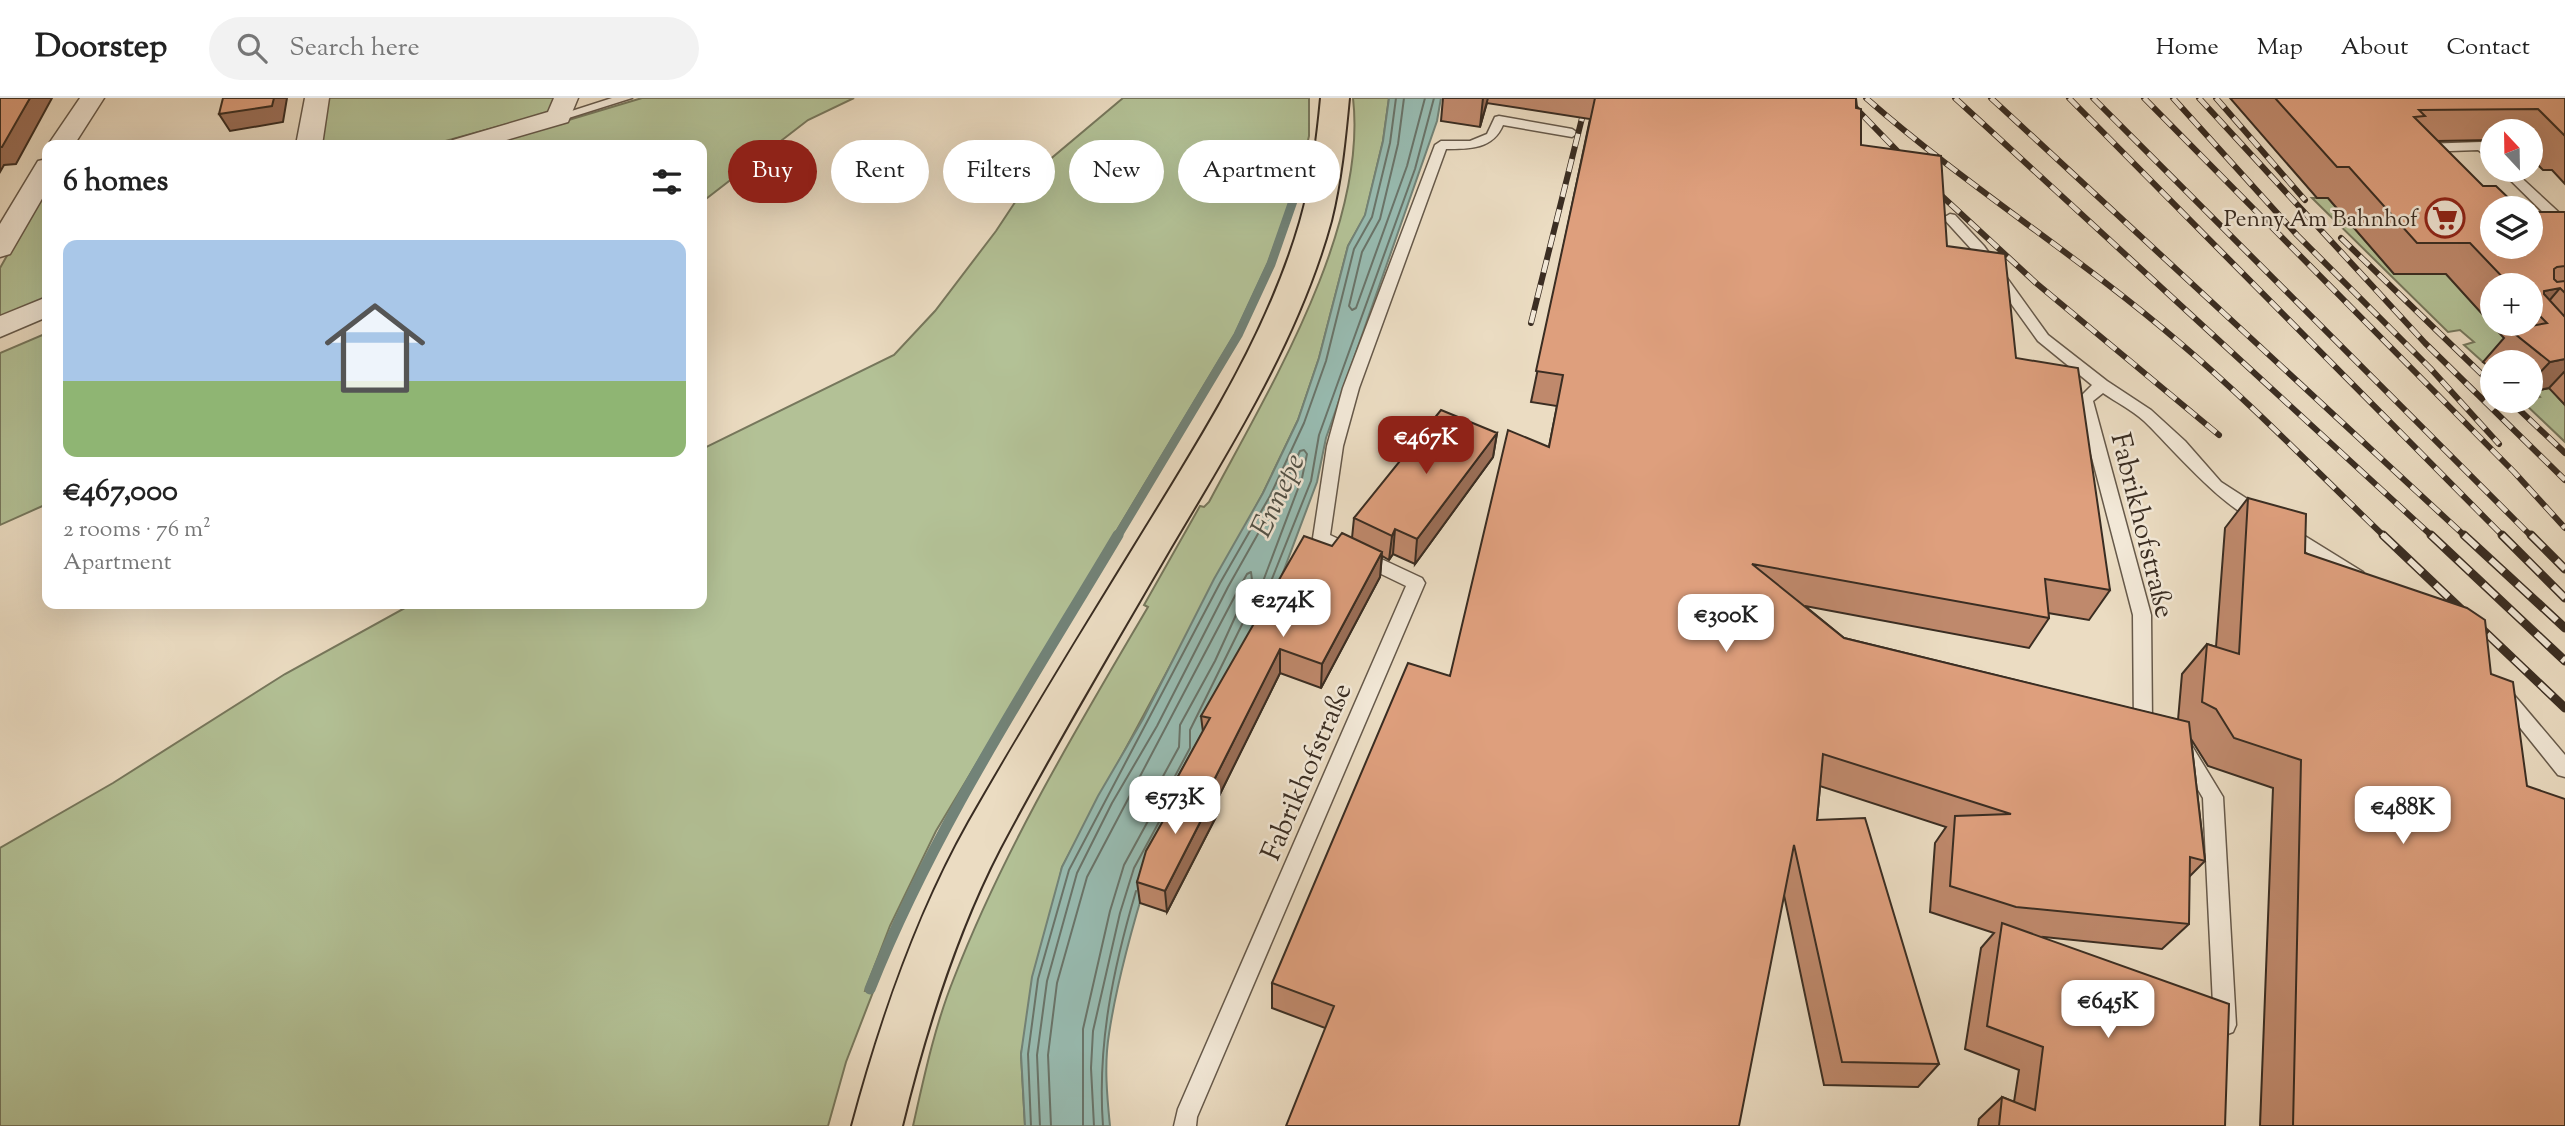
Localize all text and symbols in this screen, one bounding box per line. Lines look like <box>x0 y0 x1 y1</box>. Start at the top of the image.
search box <box>209 17 699 80</box>
text: Doorstep <box>35 24 167 72</box>
icon: search <box>233 29 271 67</box>
text: Search here <box>289 30 420 67</box>
text: Home <box>2156 31 2219 65</box>
text: Map <box>2257 31 2303 65</box>
text: About <box>2341 31 2408 65</box>
text: Contact <box>2446 31 2530 65</box>
north arrow <box>2480 119 2543 182</box>
map controls <box>2480 119 2543 413</box>
chip: Buy <box>728 140 817 203</box>
chip: Rent <box>831 140 929 203</box>
chip: Filters <box>943 140 1055 203</box>
chip: New <box>1069 140 1164 203</box>
chip: Apartment <box>1178 140 1340 203</box>
text: 6 homes <box>63 161 168 204</box>
icon: filters <box>648 163 686 201</box>
button: layers <box>2480 196 2543 259</box>
supermarket icon: Penny Am Bahnhof <box>2424 197 2466 239</box>
place label: Penny Am Bahnhof <box>2224 204 2419 237</box>
button: + <box>2480 273 2543 336</box>
icon: home <box>312 285 438 411</box>
button: − <box>2480 350 2543 413</box>
pin: €467K <box>1377 416 1475 476</box>
text: €467K <box>1394 422 1458 455</box>
street label: Fabrikhofstraße <box>2099 429 2183 623</box>
water label: Ennepe <box>1241 447 1317 545</box>
text: €467,000 <box>63 471 178 514</box>
text: 2 rooms · 76 m² <box>63 514 211 547</box>
text: Apartment <box>63 547 172 580</box>
pin: €274K <box>1234 580 1332 639</box>
text: €274K <box>1252 585 1314 618</box>
pin: €300K <box>1677 594 1775 654</box>
text: €300K <box>1694 600 1758 633</box>
street label: Fabrikhofstraße <box>1252 677 1363 867</box>
pin: €573K <box>1126 776 1224 836</box>
text: €573K <box>1145 782 1205 815</box>
pin: €488K <box>2354 786 2452 846</box>
text: €488K <box>2371 792 2435 825</box>
pin: €645K <box>2059 981 2157 1040</box>
text: €645K <box>2077 986 2139 1019</box>

